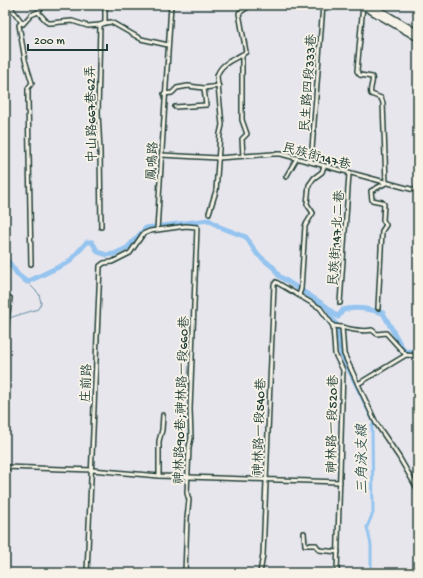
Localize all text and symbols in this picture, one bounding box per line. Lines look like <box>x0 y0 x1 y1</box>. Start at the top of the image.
scale bar <box>28 26 107 52</box>
street label: 民生路四段333巷 <box>298 34 320 133</box>
text: 200 m <box>34 35 65 49</box>
street label: 中山路667巷62弄 <box>83 65 101 163</box>
street label: 民族街147巷 <box>281 140 352 174</box>
street label: 鳳鳴路 <box>144 141 162 181</box>
street label: 民族街147北二巷 <box>326 190 348 287</box>
street label: 神林路90巷;神林路一段660巷 <box>171 316 193 485</box>
street label: 庄前路 <box>78 363 96 403</box>
street label: 神林路一段520巷 <box>324 375 342 473</box>
street label: 神林路一段540巷 <box>250 378 270 477</box>
water label: 三角泳支線 <box>353 423 373 494</box>

